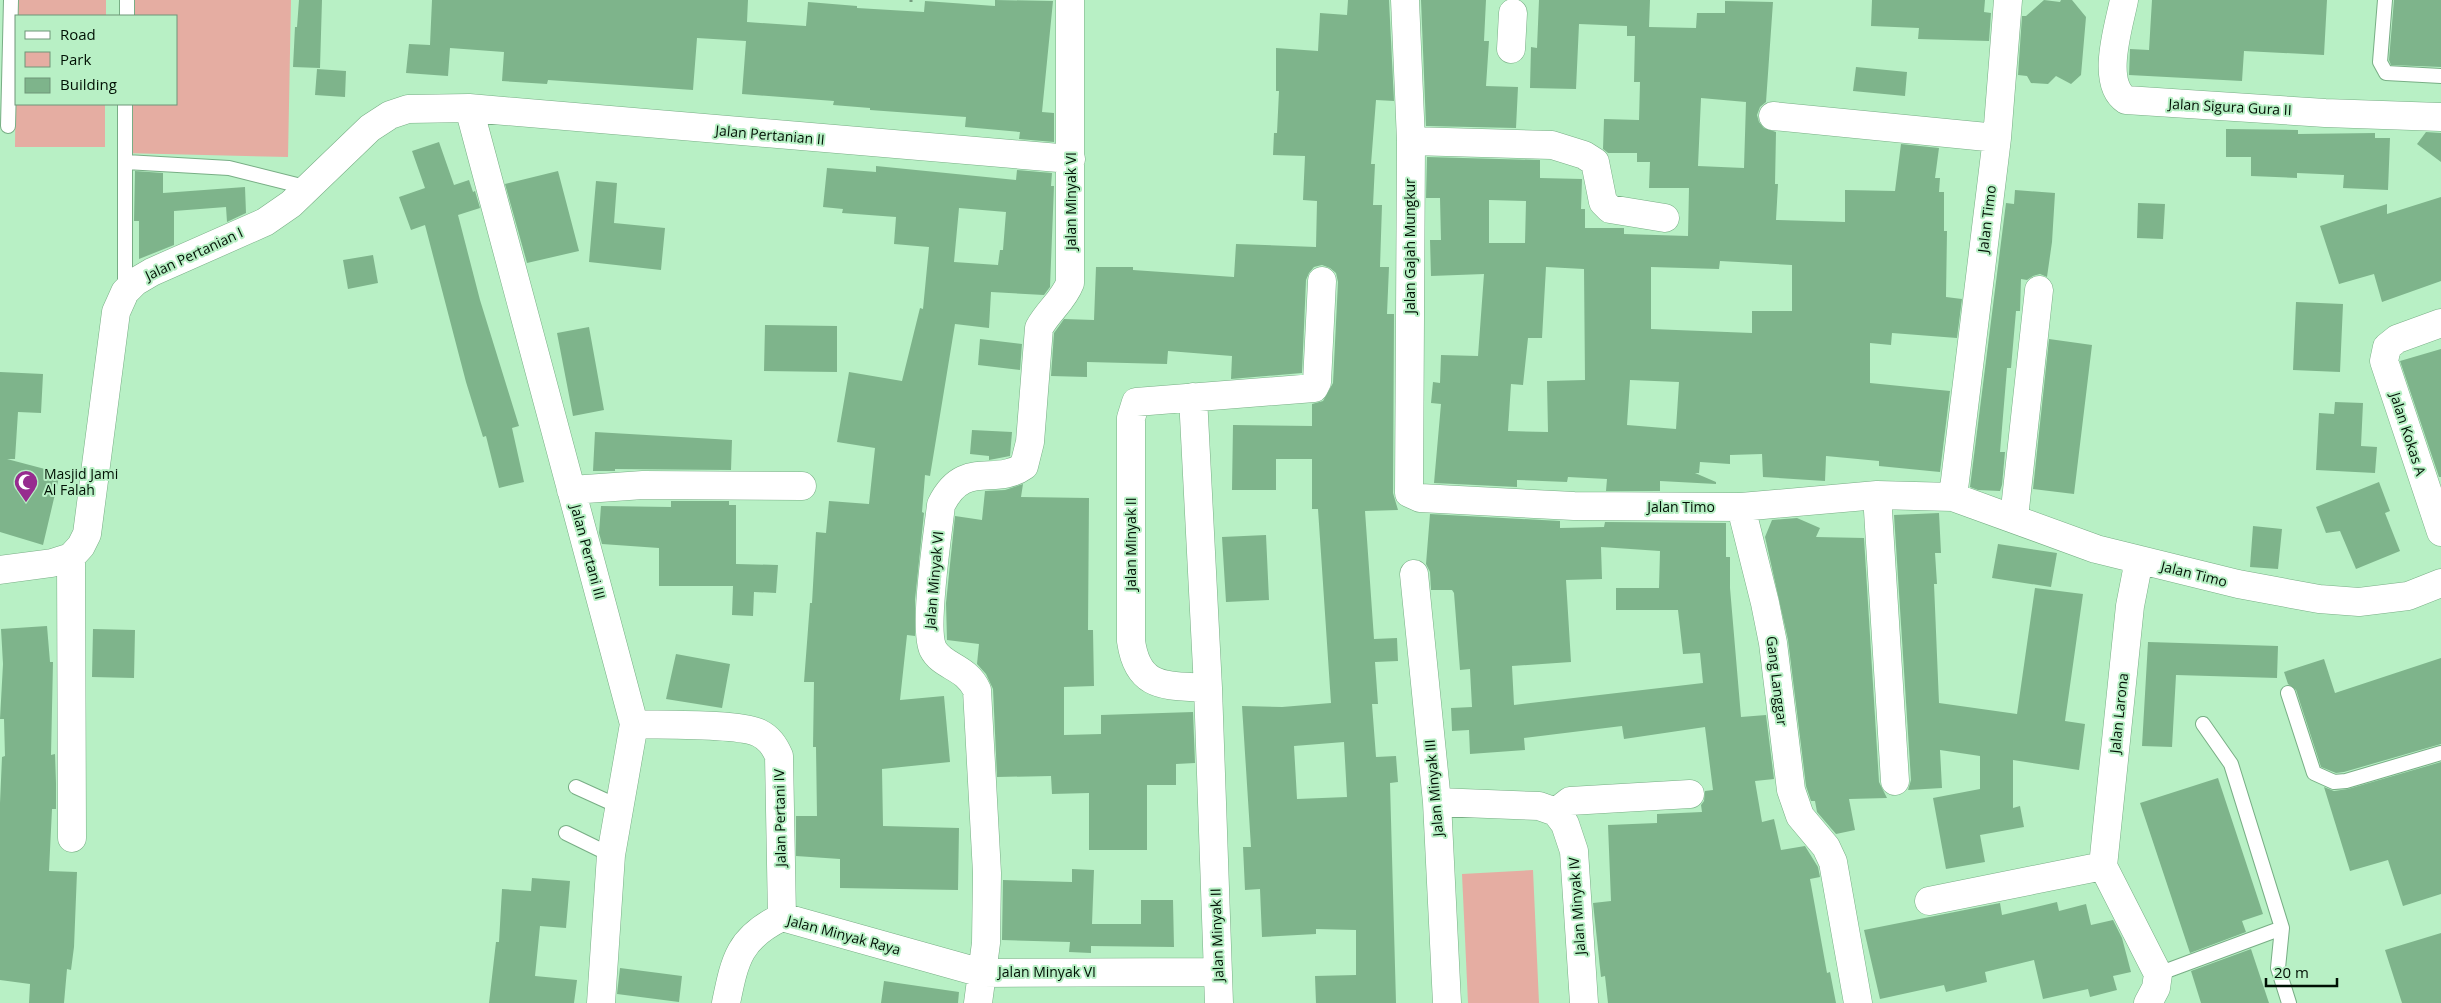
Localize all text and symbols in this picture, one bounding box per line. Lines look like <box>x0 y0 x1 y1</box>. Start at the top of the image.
legend <box>15 15 178 105</box>
text: Road <box>60 24 96 44</box>
text: Park <box>60 49 91 69</box>
text: Building <box>60 74 117 94</box>
street label: Jalan Sigura Gura II <box>2166 94 2292 119</box>
street label: Jalan Pertanian II <box>713 120 826 149</box>
street label: Jalan Minyak VI <box>1061 152 1080 252</box>
street label: Jalan Gajah Mungkur <box>1400 178 1419 316</box>
street label: Jalan Timo <box>1973 184 2000 256</box>
street label: Jalan Pertanian I <box>140 223 246 285</box>
street label: Jalan Kokas A <box>2385 388 2431 478</box>
place label: Masjid Jami Al Falah <box>44 464 118 499</box>
mosque icon: Masjid Jami Al Falah <box>13 469 39 503</box>
street label: Jalan Minyak II <box>1121 497 1140 593</box>
street label: Jalan Timo <box>1645 497 1715 516</box>
street label: Jalan Pertani III <box>566 500 610 601</box>
street label: Jalan Minyak VI <box>920 530 947 632</box>
street label: Jalan Timo <box>2157 556 2229 591</box>
street label: Gang Langgar <box>1763 635 1792 727</box>
street label: Jalan Larona <box>2105 672 2132 756</box>
street label: Jalan Minyak III <box>1420 739 1447 839</box>
street label: Jalan Pertani IV <box>769 768 790 869</box>
street label: Jalan Minyak IV <box>1564 856 1590 957</box>
street label: Jalan Minyak II <box>1205 888 1228 984</box>
street label: Jalan Minyak Raya <box>783 910 903 959</box>
scale bar <box>2266 956 2337 988</box>
street label: Jalan Minyak VI <box>996 962 1096 981</box>
text: 20 m <box>2274 962 2309 982</box>

